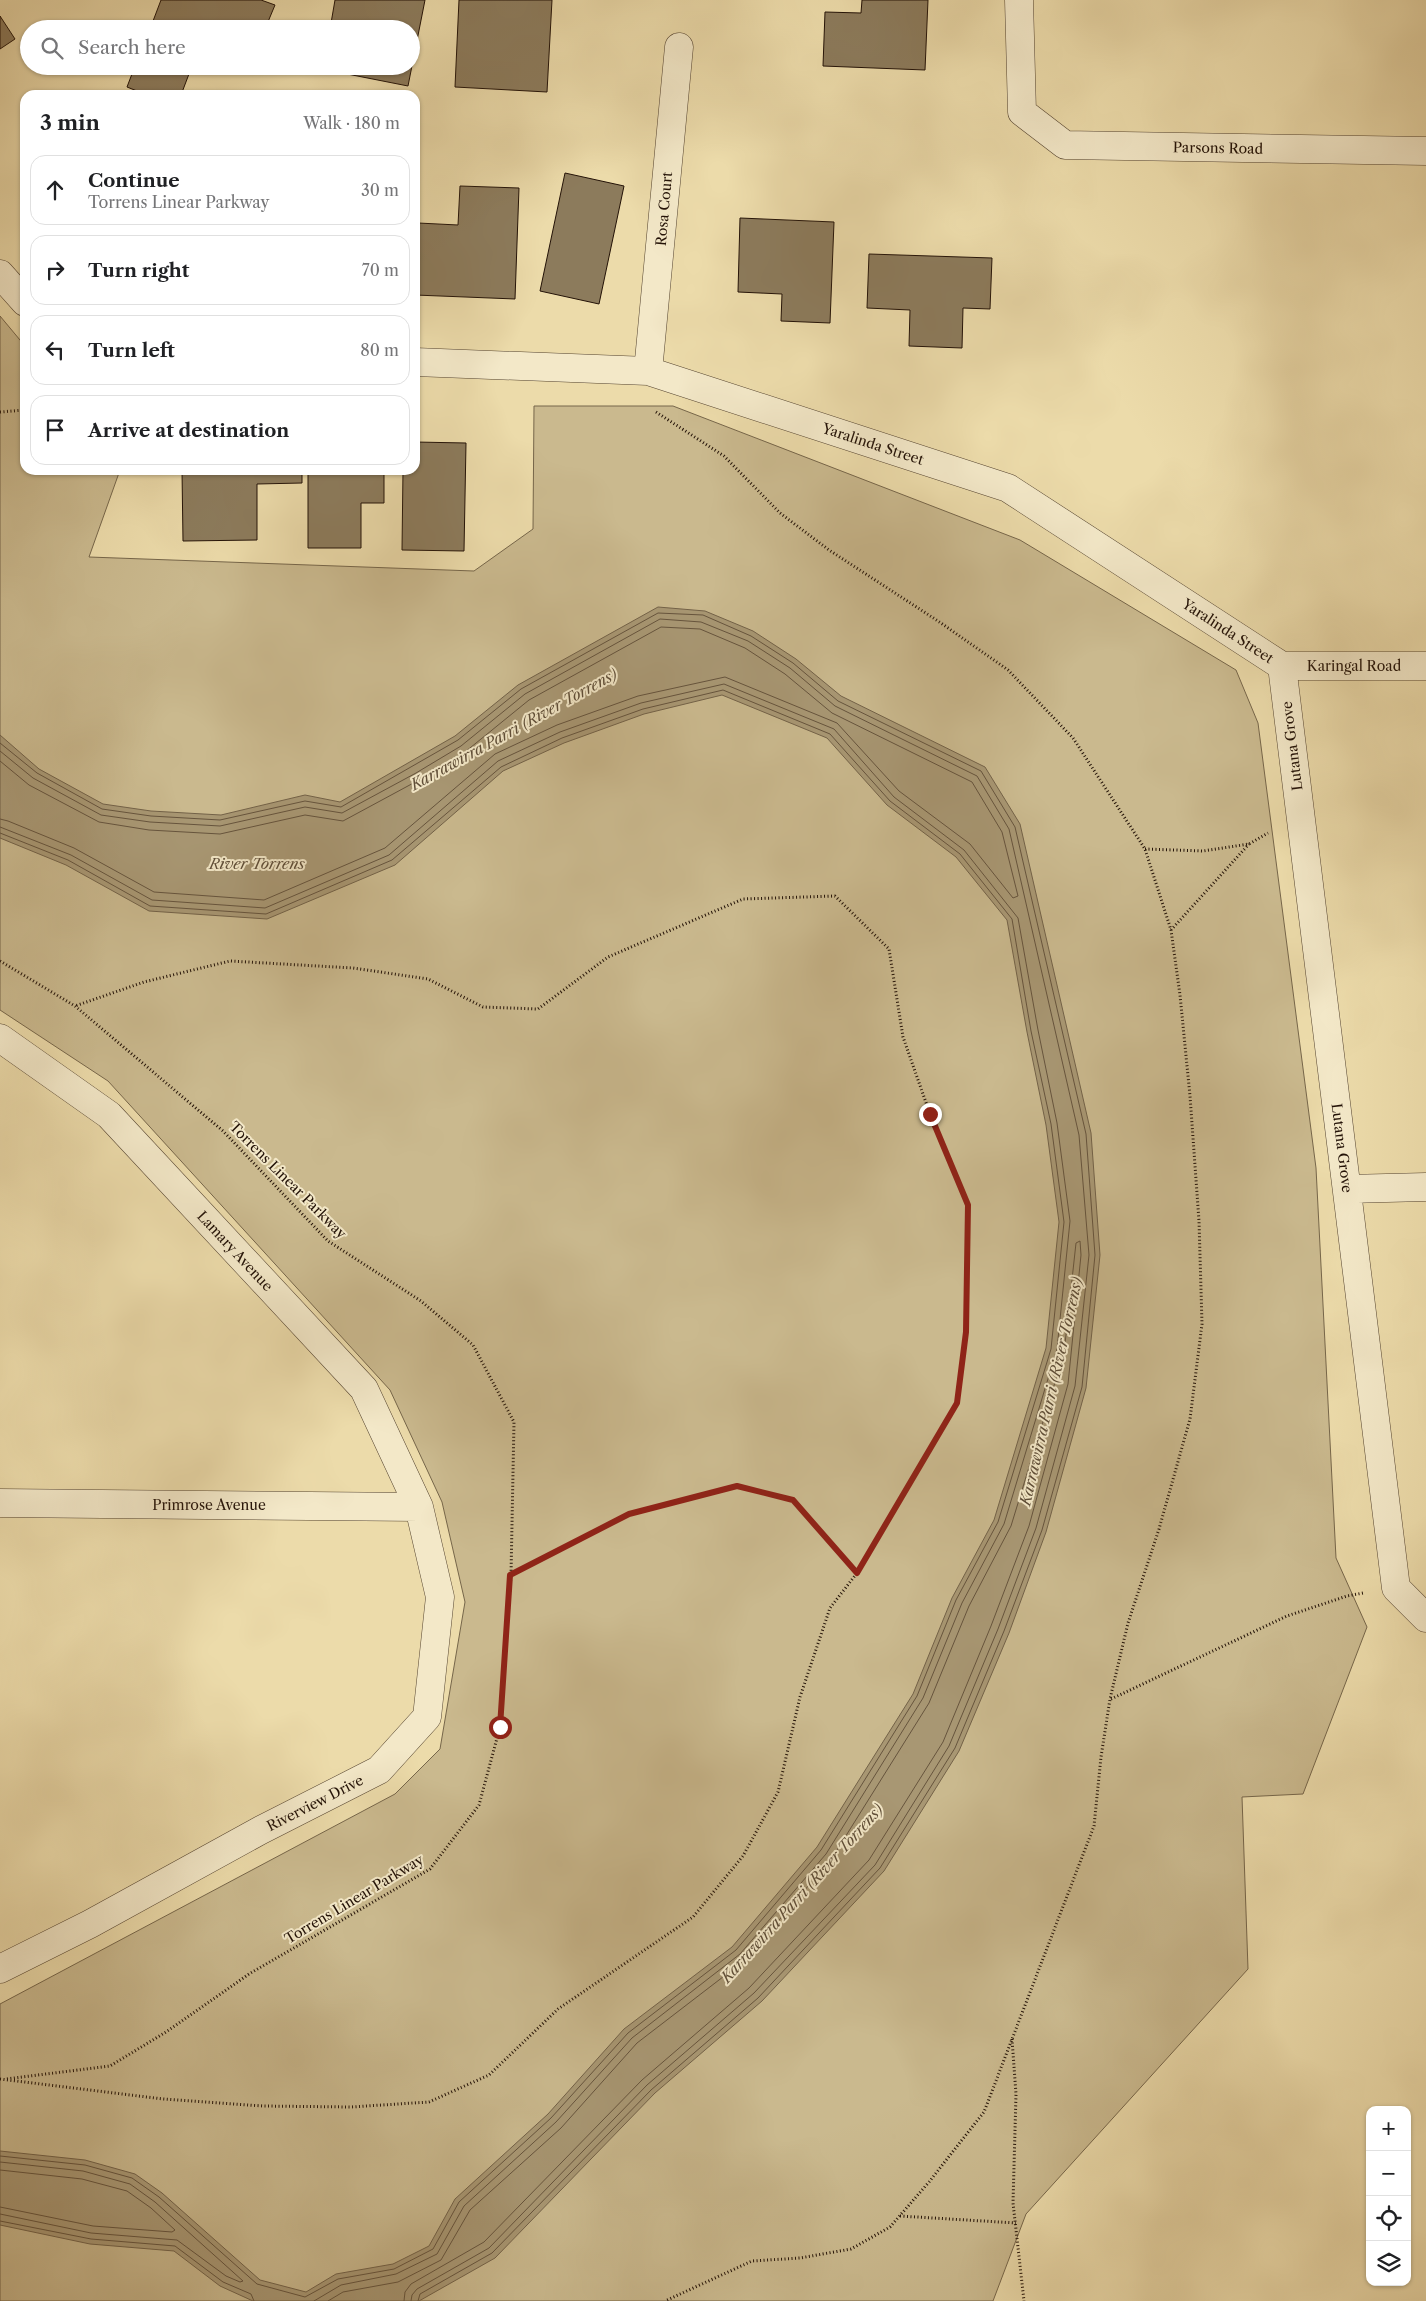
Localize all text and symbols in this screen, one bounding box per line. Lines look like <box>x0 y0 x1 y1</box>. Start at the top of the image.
search box <box>20 20 420 75</box>
icon: search <box>38 34 66 62</box>
text: Search here <box>78 36 186 59</box>
text: 3 min <box>40 110 100 135</box>
text: Walk · 180 m <box>303 113 400 133</box>
street label: Parsons Road <box>1173 138 1264 158</box>
text: Continue <box>88 169 180 192</box>
street label: Rosa Court <box>652 171 676 247</box>
icon: ahead <box>41 176 69 204</box>
text: 30 m <box>361 180 399 200</box>
text: Torrens Linear Parkway <box>88 192 269 212</box>
icon: right <box>41 256 69 284</box>
text: Turn right <box>88 259 189 282</box>
text: 70 m <box>362 260 399 280</box>
icon: left <box>41 336 69 364</box>
text: Turn left <box>88 339 175 362</box>
text: 80 m <box>360 340 399 360</box>
icon: arrive <box>41 416 69 444</box>
text: Arrive at destination <box>88 419 289 442</box>
street label: Yaralinda Street <box>819 419 926 469</box>
street label: Yaralinda Street <box>1178 594 1277 667</box>
street label: Karingal Road <box>1307 657 1402 675</box>
water label: Karrawirra Parri (River Torrens) <box>406 664 621 795</box>
street label: Lutana Grove <box>1278 700 1306 792</box>
water label: River Torrens <box>208 854 305 873</box>
street label: Lutana Grove <box>1328 1102 1356 1194</box>
route end <box>919 1103 942 1126</box>
street label: Torrens Linear Parkway <box>226 1118 351 1243</box>
street label: Lamary Avenue <box>193 1207 277 1295</box>
water label: Karrawirra Parri (River Torrens) <box>1015 1275 1087 1508</box>
street label: Primrose Avenue <box>152 1496 266 1514</box>
route start <box>489 1716 512 1739</box>
street label: Riverview Drive <box>264 1771 366 1835</box>
water label: Karrawirra Parri (River Torrens) <box>716 1800 887 1987</box>
street label: Torrens Linear Parkway <box>281 1850 427 1948</box>
map controls <box>1366 2106 1411 2286</box>
button: + <box>1366 2106 1411 2151</box>
button: − <box>1366 2151 1411 2196</box>
button: locate <box>1366 2196 1411 2241</box>
button: layers <box>1366 2241 1411 2286</box>

